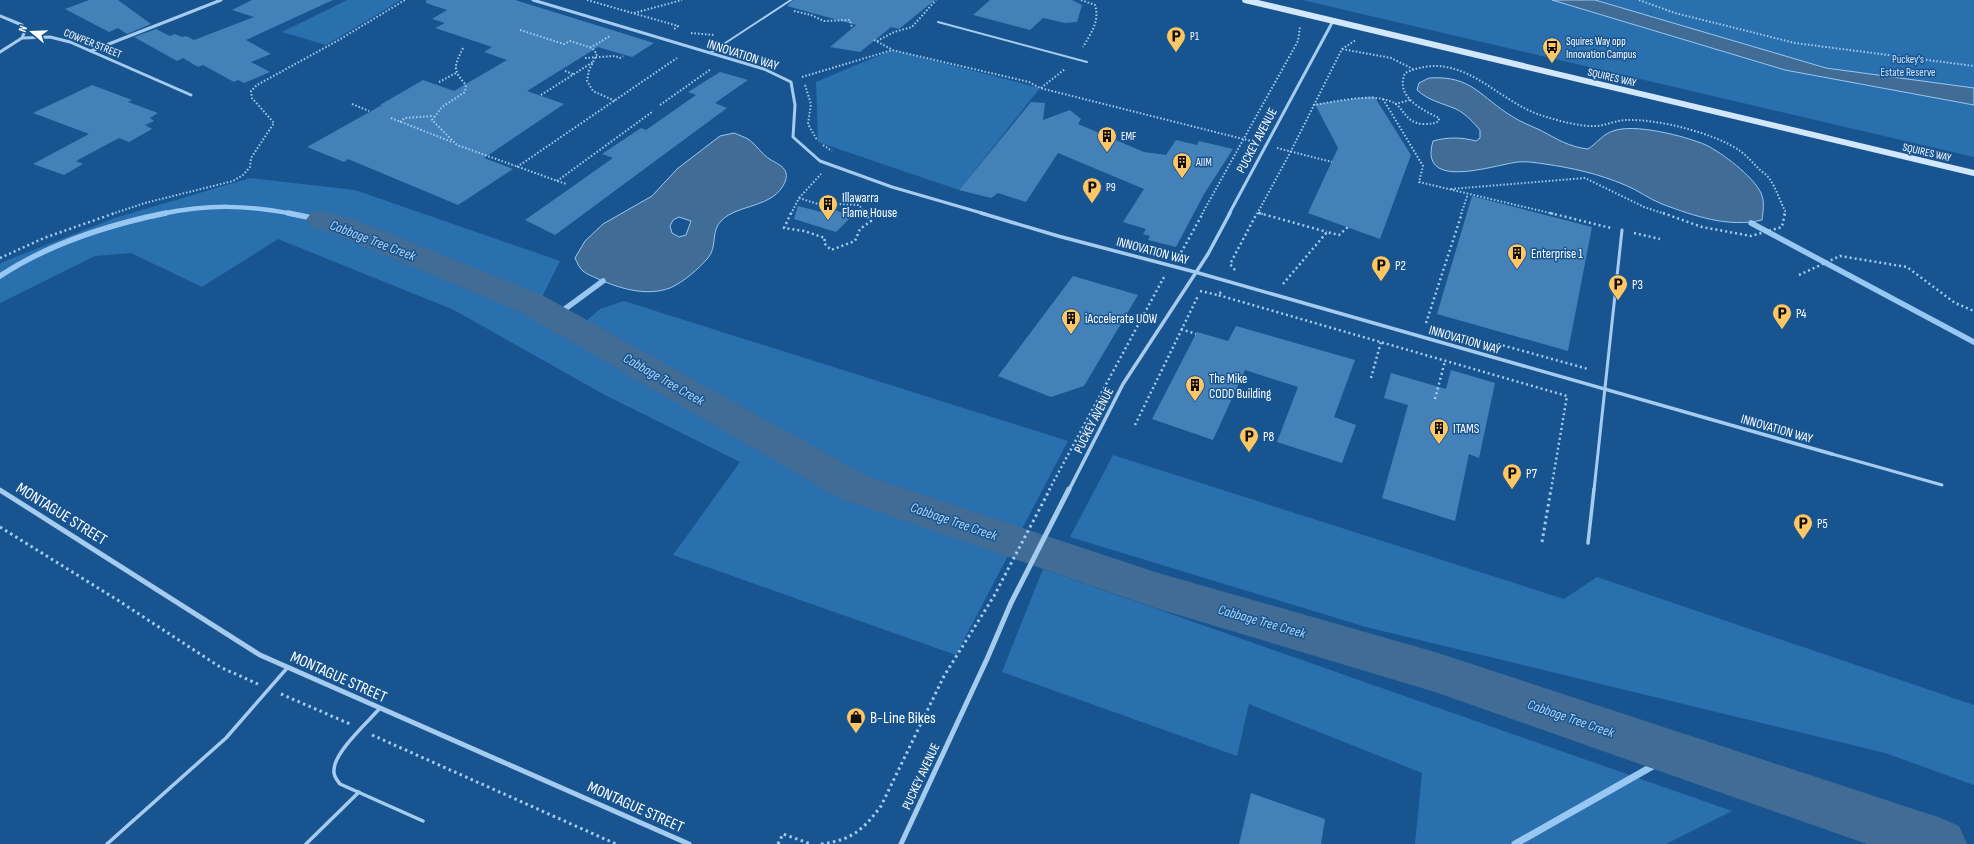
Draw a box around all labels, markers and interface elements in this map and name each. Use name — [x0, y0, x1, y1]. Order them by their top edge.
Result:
north arrow — [12, 12, 52, 52]
text: N — [16, 24, 30, 34]
parking icon: P1 — [1165, 25, 1187, 53]
street label: COWPER STREET — [62, 26, 124, 61]
place label: P1 — [1190, 30, 1199, 43]
place label: Squires Way opp Innovation Campus — [1566, 35, 1636, 61]
street label: INNOVATION WAY — [705, 36, 781, 74]
bus stop icon: Squires Way opp Innovation Campus — [1541, 36, 1563, 64]
park label: Puckey's Estate Reserve — [1880, 53, 1936, 79]
street label: SQUIRES WAY — [1586, 66, 1638, 89]
street label: PUCKEY AVENUE — [1233, 105, 1281, 176]
building icon: EMF — [1096, 125, 1118, 153]
place label: EMF — [1121, 130, 1136, 143]
street label: SQUIRES WAY — [1901, 141, 1953, 164]
building icon: AIIM — [1171, 151, 1193, 179]
place label: AIIM — [1195, 156, 1212, 169]
parking icon: P9 — [1081, 176, 1103, 204]
place label: P9 — [1106, 181, 1116, 194]
place label: Illawarra Flame House — [842, 190, 897, 221]
building icon: Illawarra Flame House — [817, 193, 839, 221]
water label: Cabbage Tree Creek — [328, 216, 419, 265]
street label: INNOVATION WAY — [1115, 234, 1191, 268]
building icon: Enterprise 1 — [1506, 242, 1528, 270]
place label: Enterprise 1 — [1531, 246, 1583, 262]
parking icon: P2 — [1370, 254, 1392, 282]
place label: P2 — [1395, 258, 1406, 274]
parking icon: P3 — [1607, 273, 1629, 301]
place label: P3 — [1632, 277, 1643, 293]
parking icon: P4 — [1771, 302, 1793, 330]
place label: P4 — [1796, 306, 1807, 322]
building icon: iAccelerate UOW — [1060, 307, 1082, 335]
place label: iAccelerate UOW — [1085, 311, 1158, 327]
street label: INNOVATION WAY — [1427, 322, 1503, 358]
water label: Cabbage Tree Creek — [620, 349, 708, 410]
place label: The Mike CODD Building — [1209, 371, 1271, 402]
building icon: The Mike CODD Building — [1184, 374, 1206, 402]
street label: PUCKEY AVENUE — [1070, 385, 1117, 456]
street label: INNOVATION WAY — [1739, 411, 1815, 447]
building icon: ITAMS — [1428, 417, 1450, 445]
place label: ITAMS — [1453, 421, 1480, 437]
parking icon: P8 — [1238, 425, 1260, 453]
place label: P8 — [1263, 429, 1274, 445]
parking icon: P7 — [1501, 462, 1523, 490]
place label: P7 — [1526, 466, 1538, 482]
street label: MONTAGUE STREET — [12, 479, 111, 550]
water label: Cabbage Tree Creek — [908, 499, 1000, 544]
parking icon: P5 — [1792, 512, 1814, 540]
place label: P5 — [1817, 516, 1828, 532]
water label: Cabbage Tree Creek — [1216, 601, 1308, 642]
street label: MONTAGUE STREET — [287, 648, 390, 707]
water label: Cabbage Tree Creek — [1525, 696, 1617, 741]
shop icon: B-Line Bikes — [845, 706, 867, 734]
place label: B-Line Bikes — [870, 709, 936, 728]
street label: PUCKEY AVENUE — [899, 741, 943, 812]
street label: MONTAGUE STREET — [584, 778, 687, 837]

